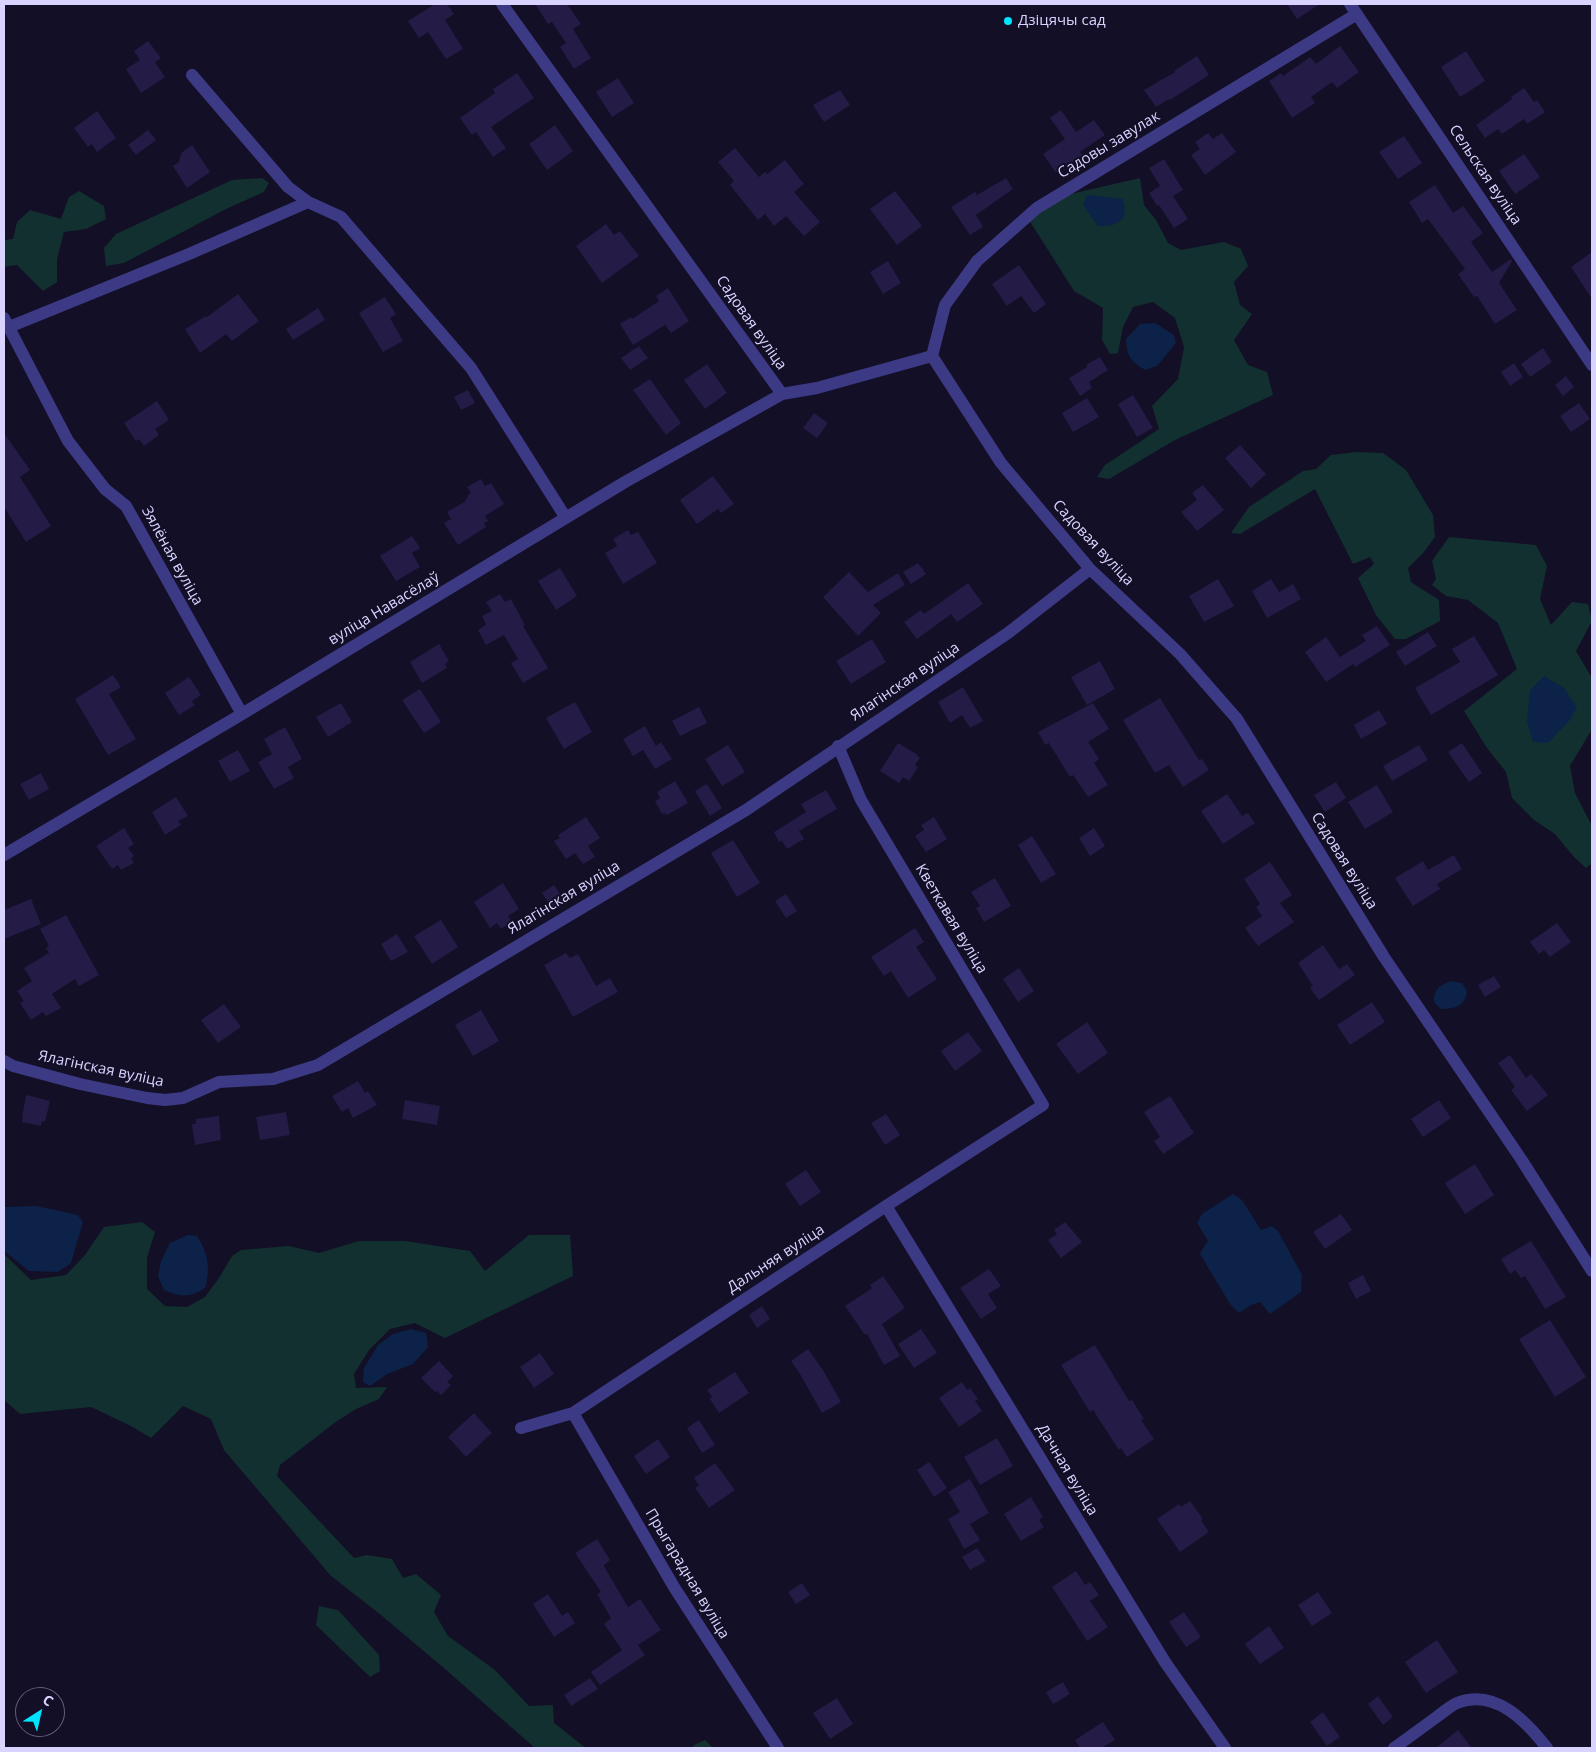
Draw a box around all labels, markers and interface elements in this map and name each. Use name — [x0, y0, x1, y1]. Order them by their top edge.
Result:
place label: Дзіцячы сад — [1018, 12, 1106, 30]
marker: Дзіцячы сад — [1002, 15, 1014, 27]
street label: Садовы завулак — [1055, 107, 1163, 183]
street label: Сельская вуліца — [1445, 121, 1525, 229]
street label: Садовая вуліца — [712, 272, 790, 374]
street label: Садовая вуліца — [1049, 496, 1137, 590]
street label: Зялёная вуліца — [137, 503, 207, 609]
street label: вуліца Навасёлаў — [325, 569, 443, 649]
street label: Ялагінская вуліца — [847, 639, 963, 725]
street label: Садовая вуліца — [1307, 809, 1381, 913]
street label: Ялагінская вуліца — [505, 857, 623, 939]
street label: Кветкавая вуліца — [911, 861, 991, 977]
street label: Ялагінская вуліца — [37, 1047, 165, 1091]
street label: Дальняя вуліца — [724, 1221, 828, 1297]
street label: Дачная вуліца — [1033, 1421, 1101, 1519]
street label: Прыгарадная вуліца — [641, 1506, 733, 1642]
north arrow — [15, 1687, 65, 1737]
text: С — [39, 1690, 57, 1710]

